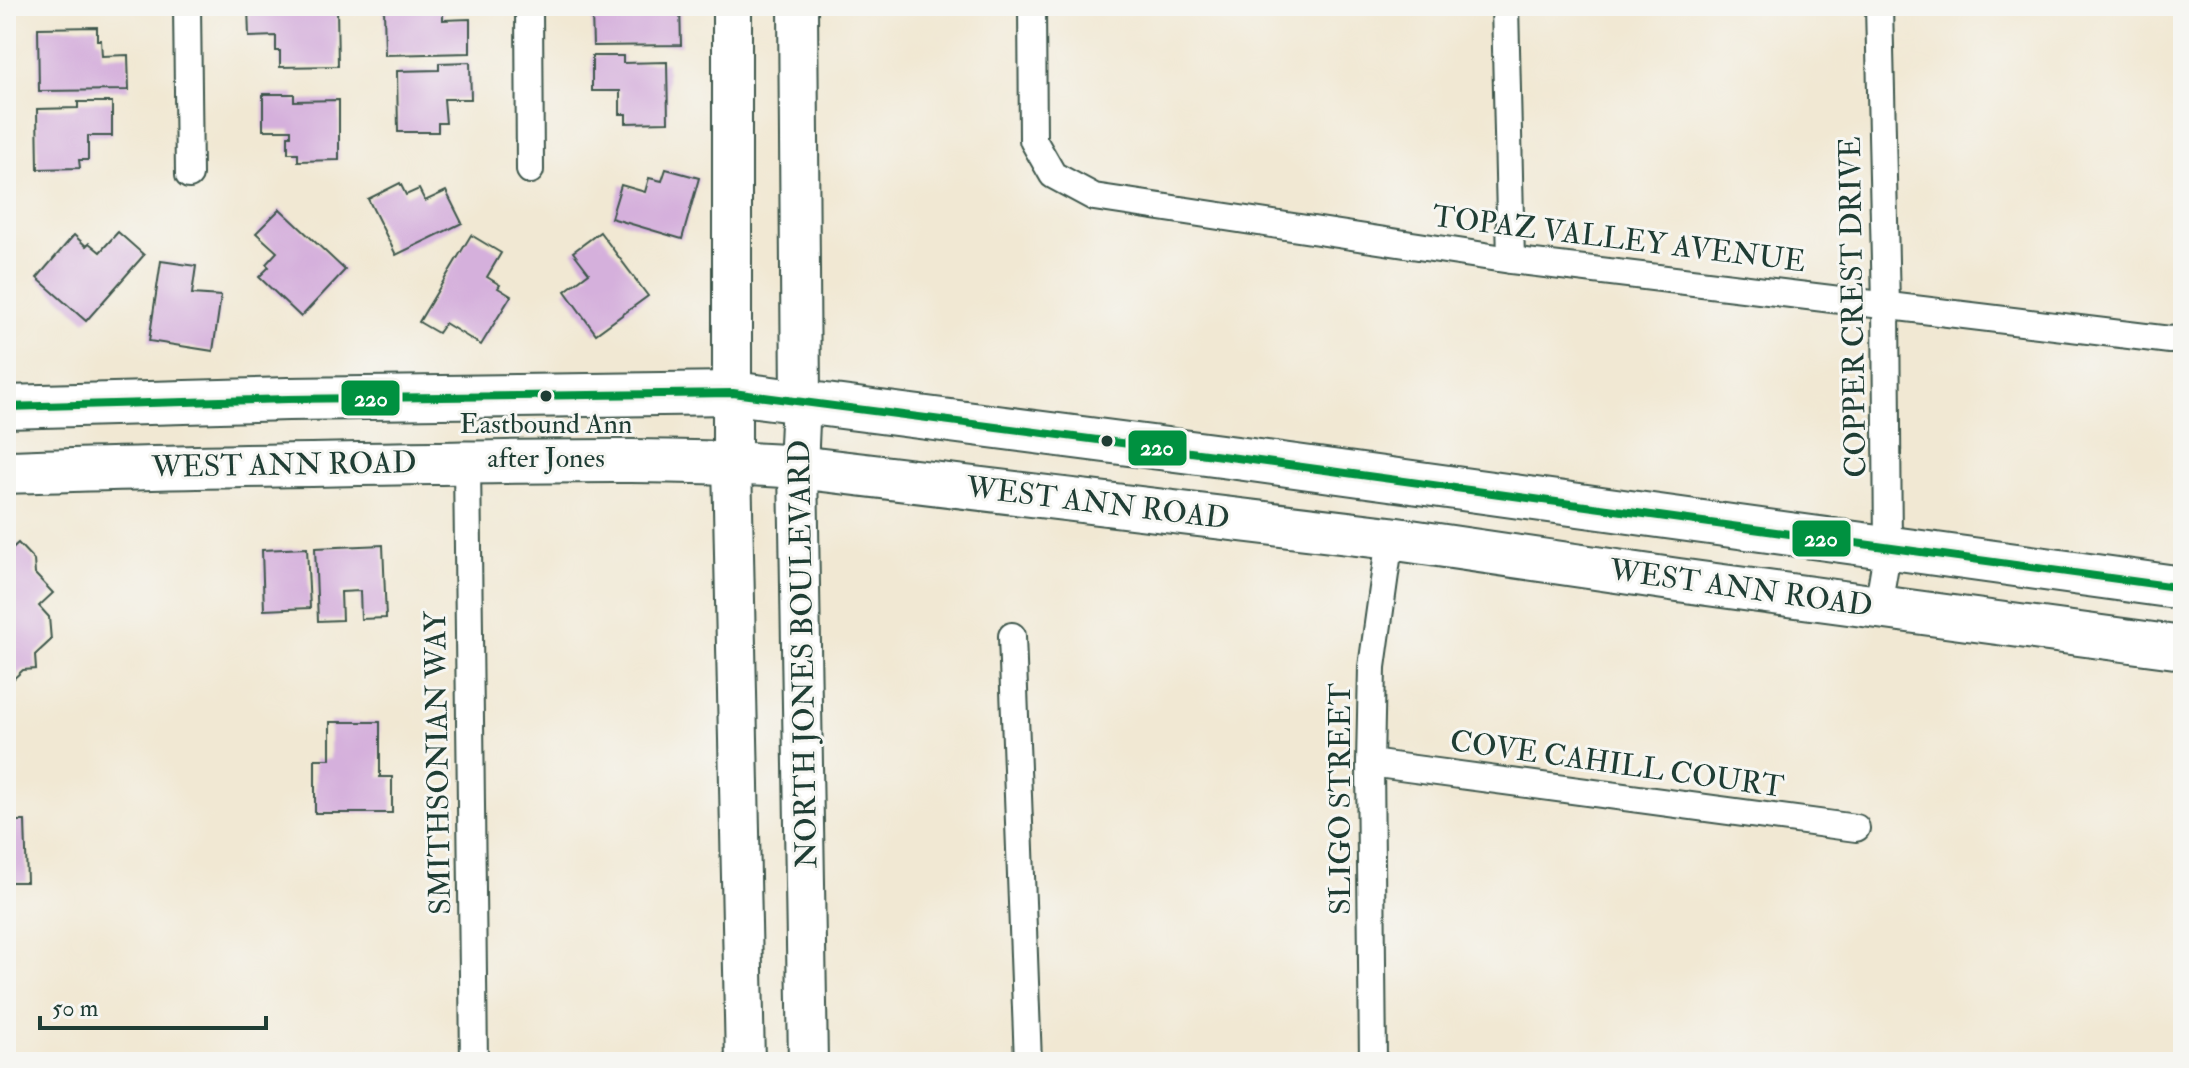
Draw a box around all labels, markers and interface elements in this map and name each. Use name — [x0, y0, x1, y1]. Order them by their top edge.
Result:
street label: COPPER CREST DRIVE — [1832, 136, 1874, 478]
street label: TOPAZ VALLEY AVENUE — [1430, 198, 1808, 280]
line badge: 220 — [340, 379, 401, 417]
text: 220 — [354, 385, 388, 413]
marker: Eastbound Ann after Jones — [538, 388, 554, 404]
place label: Eastbound Ann after Jones — [460, 407, 632, 476]
line badge: 220 — [1127, 429, 1188, 467]
unlabelled marker — [1099, 433, 1115, 449]
text: 220 — [1140, 434, 1174, 462]
street label: NORTH JONES BOULEVARD — [781, 439, 825, 869]
street label: WEST ANN ROAD — [150, 444, 417, 486]
street label: WEST ANN ROAD — [963, 468, 1232, 538]
line badge: 220 — [1791, 519, 1852, 558]
text: 220 — [1804, 525, 1838, 553]
street label: WEST ANN ROAD — [1606, 551, 1875, 625]
street label: SMITHSONIAN WAY — [417, 609, 459, 915]
street label: SLIGO STREET — [1322, 683, 1359, 915]
street label: COVE CAHILL COURT — [1448, 722, 1786, 806]
scale bar — [40, 980, 266, 1030]
text: 50 m — [52, 993, 99, 1024]

